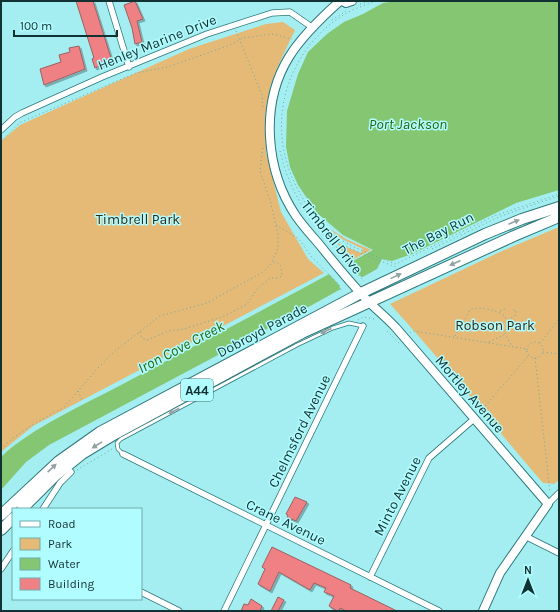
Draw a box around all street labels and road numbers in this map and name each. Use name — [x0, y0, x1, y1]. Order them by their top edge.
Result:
street label: Henley Marine Drive — [95, 11, 219, 74]
street label: Timbrell Drive — [298, 197, 366, 277]
street label: The Bay Run — [400, 208, 477, 259]
street label: Dobroyd Parade — [214, 300, 310, 361]
street label: Mortley Avenue — [431, 352, 508, 436]
street label: Chelmsford Avenue — [265, 372, 334, 490]
road number: A44 — [181, 379, 213, 401]
street label: Minto Avenue — [370, 454, 425, 539]
street label: Crane Avenue — [243, 496, 328, 549]

